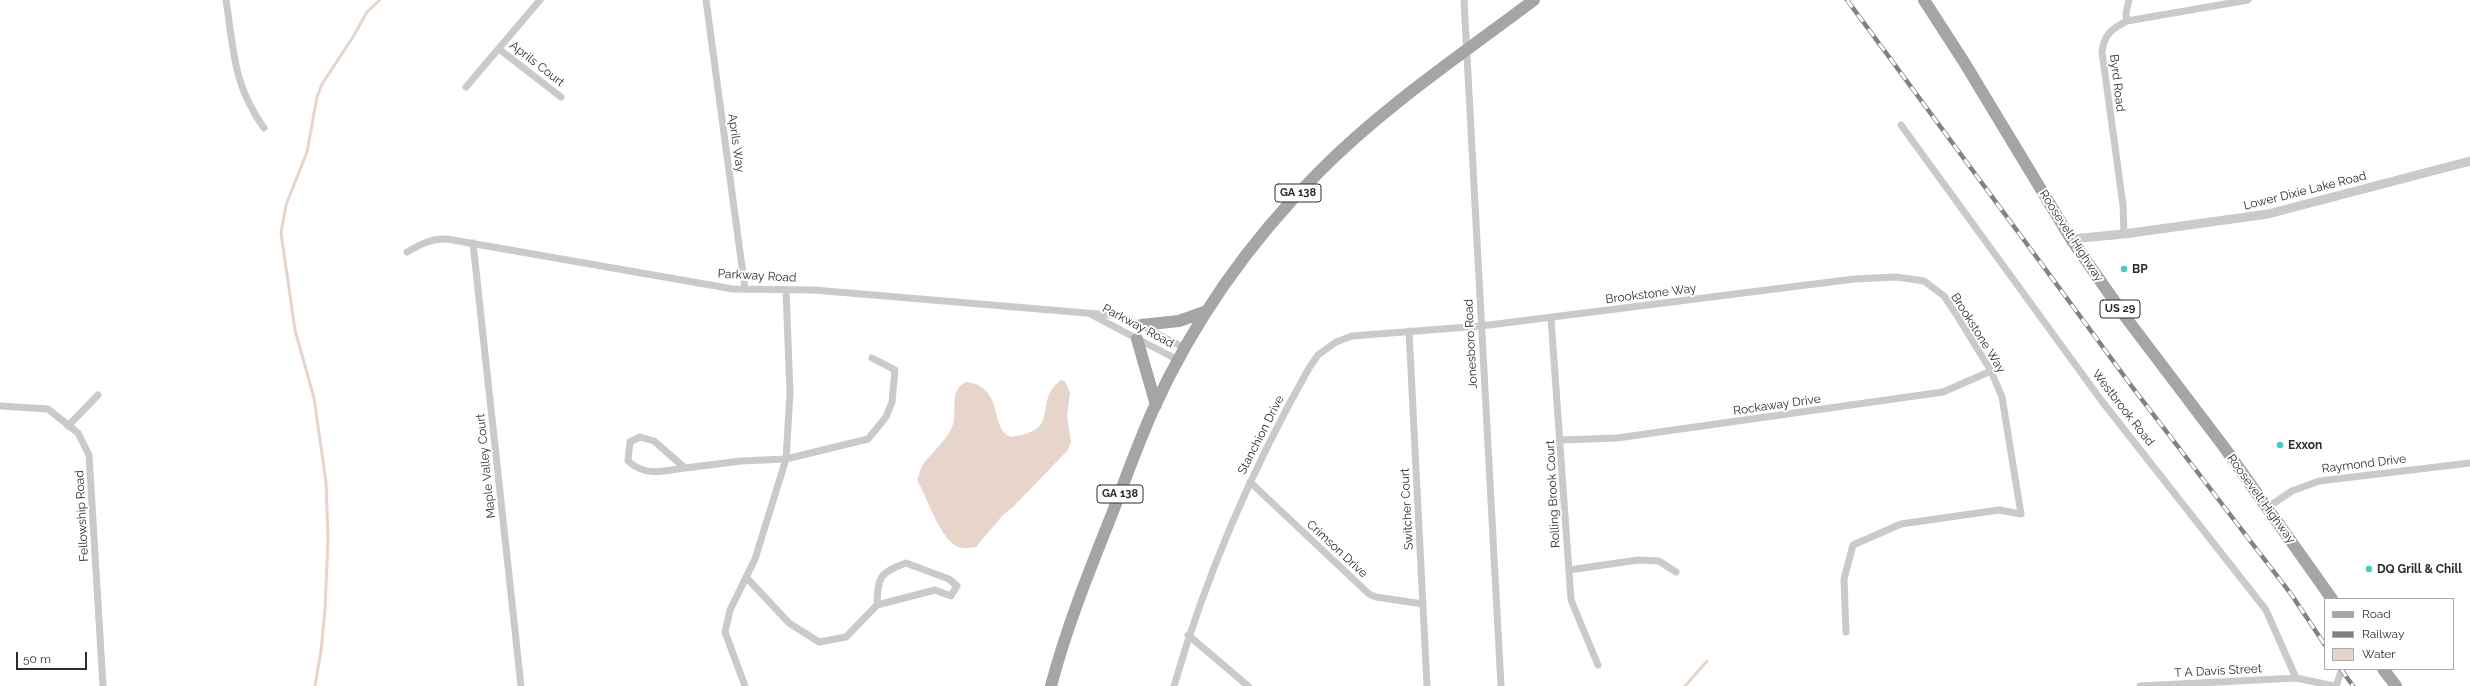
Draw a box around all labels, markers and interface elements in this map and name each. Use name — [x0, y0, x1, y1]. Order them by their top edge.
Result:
street label: Aprils Court — [507, 38, 567, 90]
street label: Byrd Road — [2106, 53, 2128, 113]
street label: Aprils Way — [725, 113, 747, 173]
street label: Lower Dixie Lake Road — [2242, 169, 2368, 213]
road number: GA 138 — [1275, 184, 1321, 202]
street label: Roosevelt Highway — [2036, 187, 2106, 285]
place label: BP — [2132, 262, 2148, 276]
marker: BP — [2119, 264, 2129, 274]
street label: Parkway Road — [717, 267, 797, 285]
street label: Brookstone Way — [1605, 281, 1697, 307]
street label: Brookstone Way — [1948, 290, 2008, 376]
street label: Jonesboro Road — [1461, 299, 1481, 389]
road number: US 29 — [2100, 300, 2140, 318]
street label: Parkway Road — [1100, 301, 1176, 351]
street label: Westbrook Road — [2089, 367, 2157, 449]
street label: Rockaway Drive — [1732, 392, 1822, 418]
street label: Stanchion Drive — [1235, 393, 1287, 477]
street label: Maple Valley Court — [473, 413, 499, 519]
place label: Exxon — [2288, 438, 2322, 452]
street label: Rolling Brook Court — [1543, 440, 1563, 548]
marker: Exxon — [2275, 440, 2285, 450]
street label: Roosevelt Highway — [2224, 452, 2298, 546]
street label: Raymond Drive — [2321, 452, 2407, 476]
street label: Switcher Court — [1398, 468, 1416, 550]
street label: Fellowship Road — [72, 470, 92, 562]
road number: GA 138 — [1097, 485, 1143, 503]
street label: Crimson Drive — [1304, 517, 1370, 581]
place label: DQ Grill & Chill — [2377, 562, 2462, 576]
marker: DQ Grill & Chill — [2364, 564, 2374, 574]
legend — [2324, 598, 2454, 670]
text: Road — [2362, 607, 2391, 621]
text: Railway — [2362, 627, 2404, 641]
scale bar — [18, 644, 89, 670]
text: Water — [2362, 647, 2396, 661]
text: 50 m — [23, 652, 51, 666]
street label: T A Davis Street — [2174, 662, 2262, 680]

